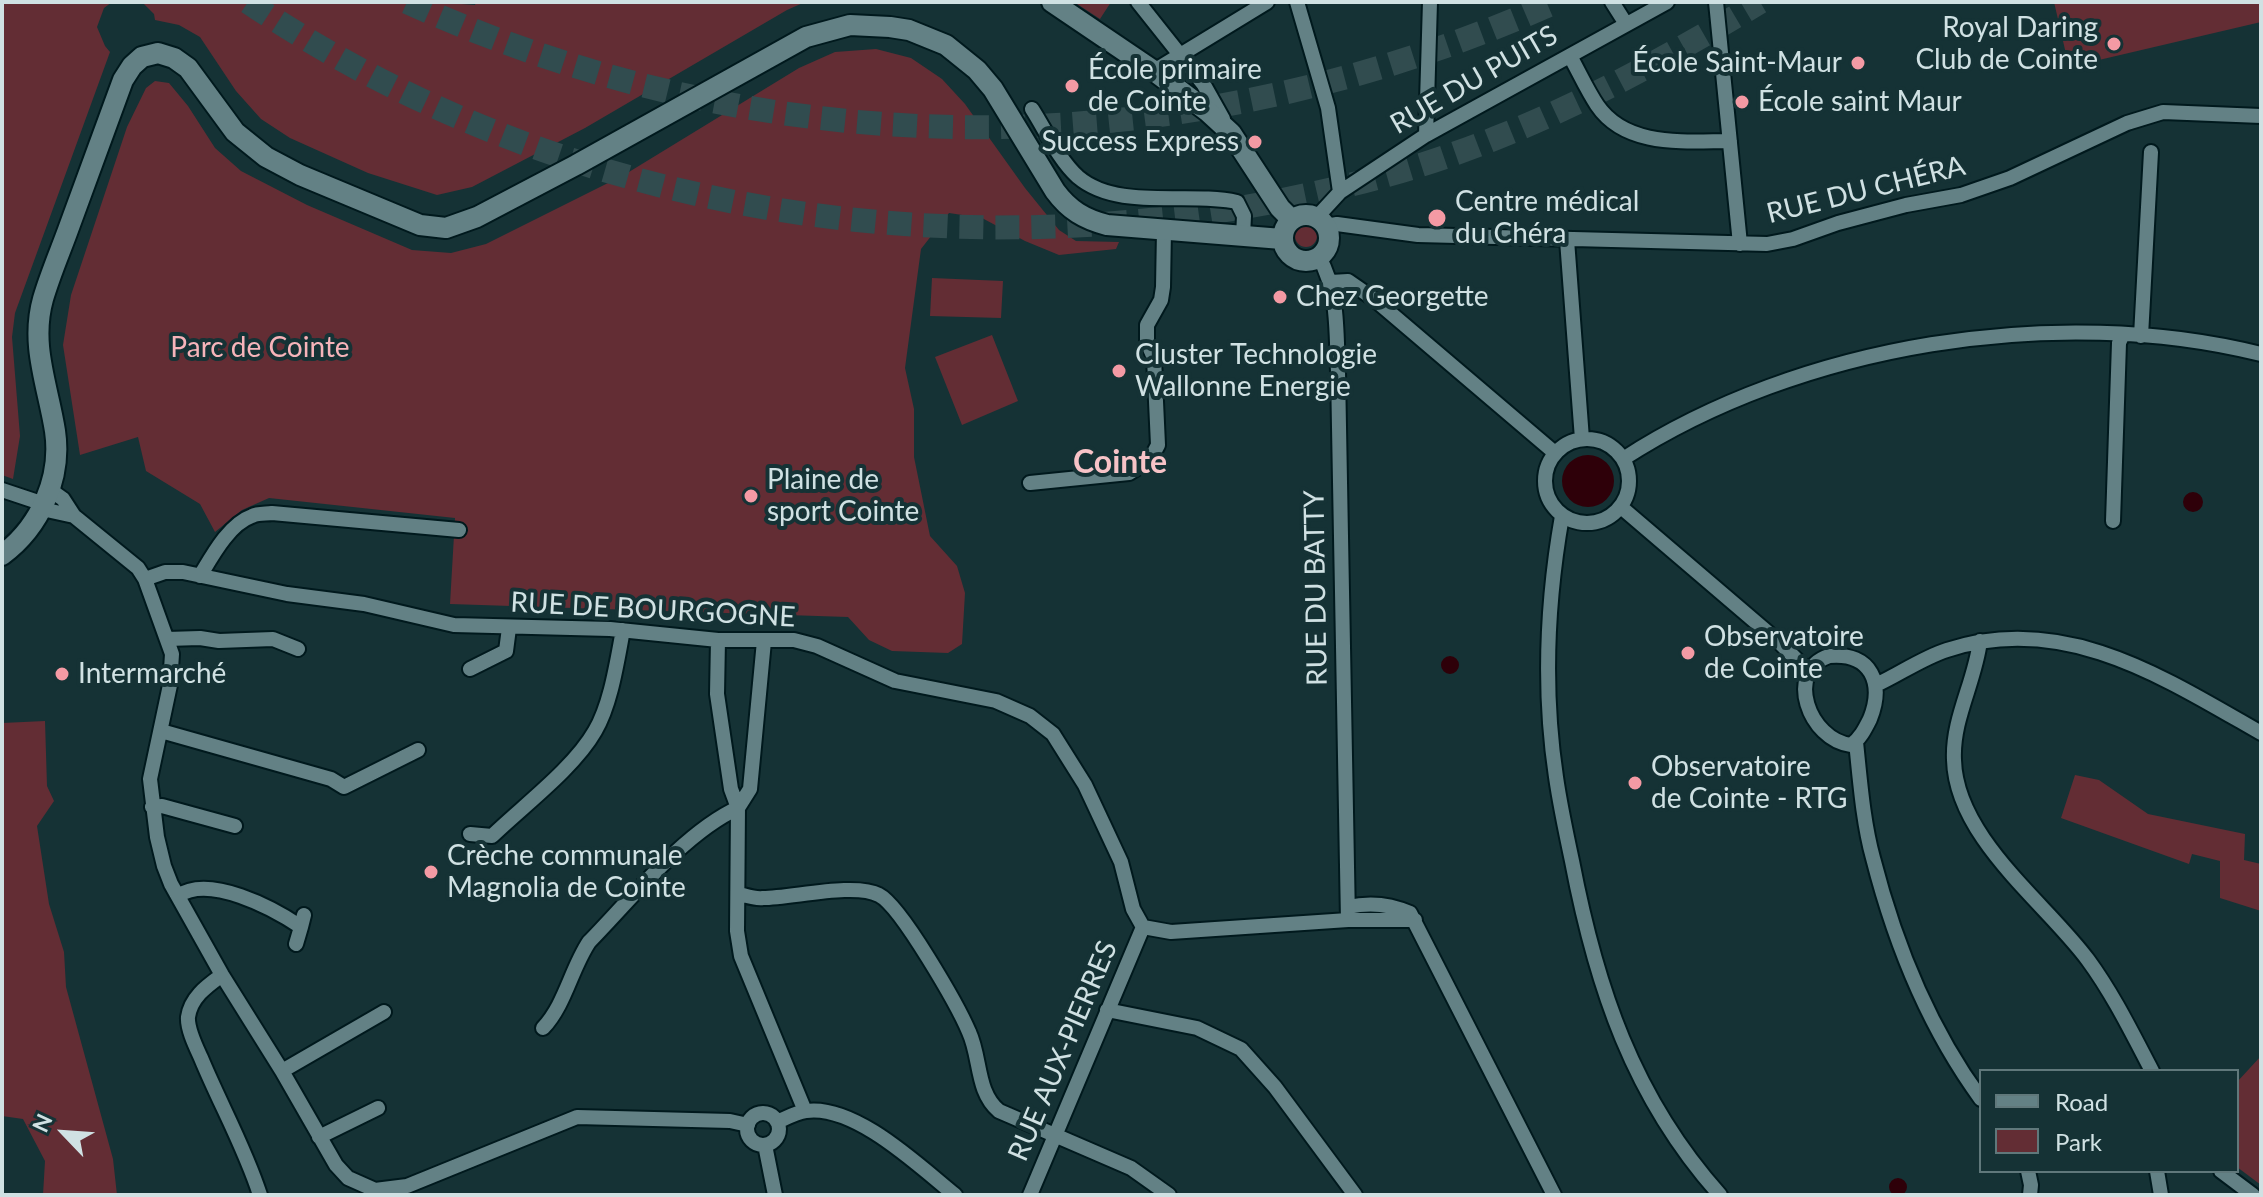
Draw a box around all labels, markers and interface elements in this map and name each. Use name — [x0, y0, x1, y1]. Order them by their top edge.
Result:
place label: Royal Daring Club de Cointe — [1915, 11, 2098, 77]
street label: RUE DU PUITS — [1384, 19, 1564, 141]
marker: Royal Daring Club de Cointe — [2105, 35, 2123, 53]
place label: École Saint-Maur — [1632, 46, 1842, 80]
place label: École primaire de Cointe — [1088, 53, 1262, 119]
marker: École Saint-Maur — [1849, 54, 1867, 72]
marker: École primaire de Cointe — [1063, 77, 1081, 95]
place label: École saint Maur — [1758, 85, 1962, 119]
marker: École saint Maur — [1733, 93, 1751, 111]
place label: Success Express — [1042, 125, 1239, 159]
marker: Success Express — [1246, 133, 1264, 151]
street label: RUE DU CHÉRA — [1763, 149, 1969, 231]
place label: Centre médical du Chéra — [1455, 185, 1639, 251]
marker: Centre médical du Chéra — [1426, 207, 1448, 229]
place label: Chez Georgette — [1296, 280, 1489, 314]
marker: Chez Georgette — [1271, 288, 1289, 306]
park label: Parc de Cointe — [170, 331, 350, 365]
place label: Cluster Technologie Wallonne Energie — [1135, 338, 1377, 404]
marker: Cluster Technologie Wallonne Energie — [1110, 362, 1128, 380]
district label: Cointe — [1073, 444, 1167, 482]
place label: Plaine de sport Cointe — [767, 463, 919, 529]
marker: Plaine de sport Cointe — [742, 487, 760, 505]
street label: RUE DU BATTY — [1297, 490, 1335, 686]
street label: RUE DE BOURGOGNE — [510, 586, 796, 634]
place label: Observatoire de Cointe — [1704, 620, 1864, 686]
marker: Observatoire de Cointe — [1679, 644, 1697, 662]
place label: Intermarché — [78, 657, 226, 691]
marker: Intermarché — [53, 665, 71, 683]
place label: Observatoire de Cointe - RTG — [1651, 750, 1848, 816]
marker: Observatoire de Cointe - RTG — [1626, 774, 1644, 792]
place label: Crèche communale Magnolia de Cointe — [447, 839, 686, 905]
marker: Crèche communale Magnolia de Cointe — [422, 863, 440, 881]
street label: RUE AUX-PIERRES — [1002, 936, 1124, 1166]
legend — [1979, 1069, 2239, 1173]
text: Road — [2055, 1087, 2108, 1116]
north arrow — [24, 1093, 104, 1173]
text: N — [26, 1109, 58, 1136]
text: Park — [2055, 1127, 2102, 1156]

